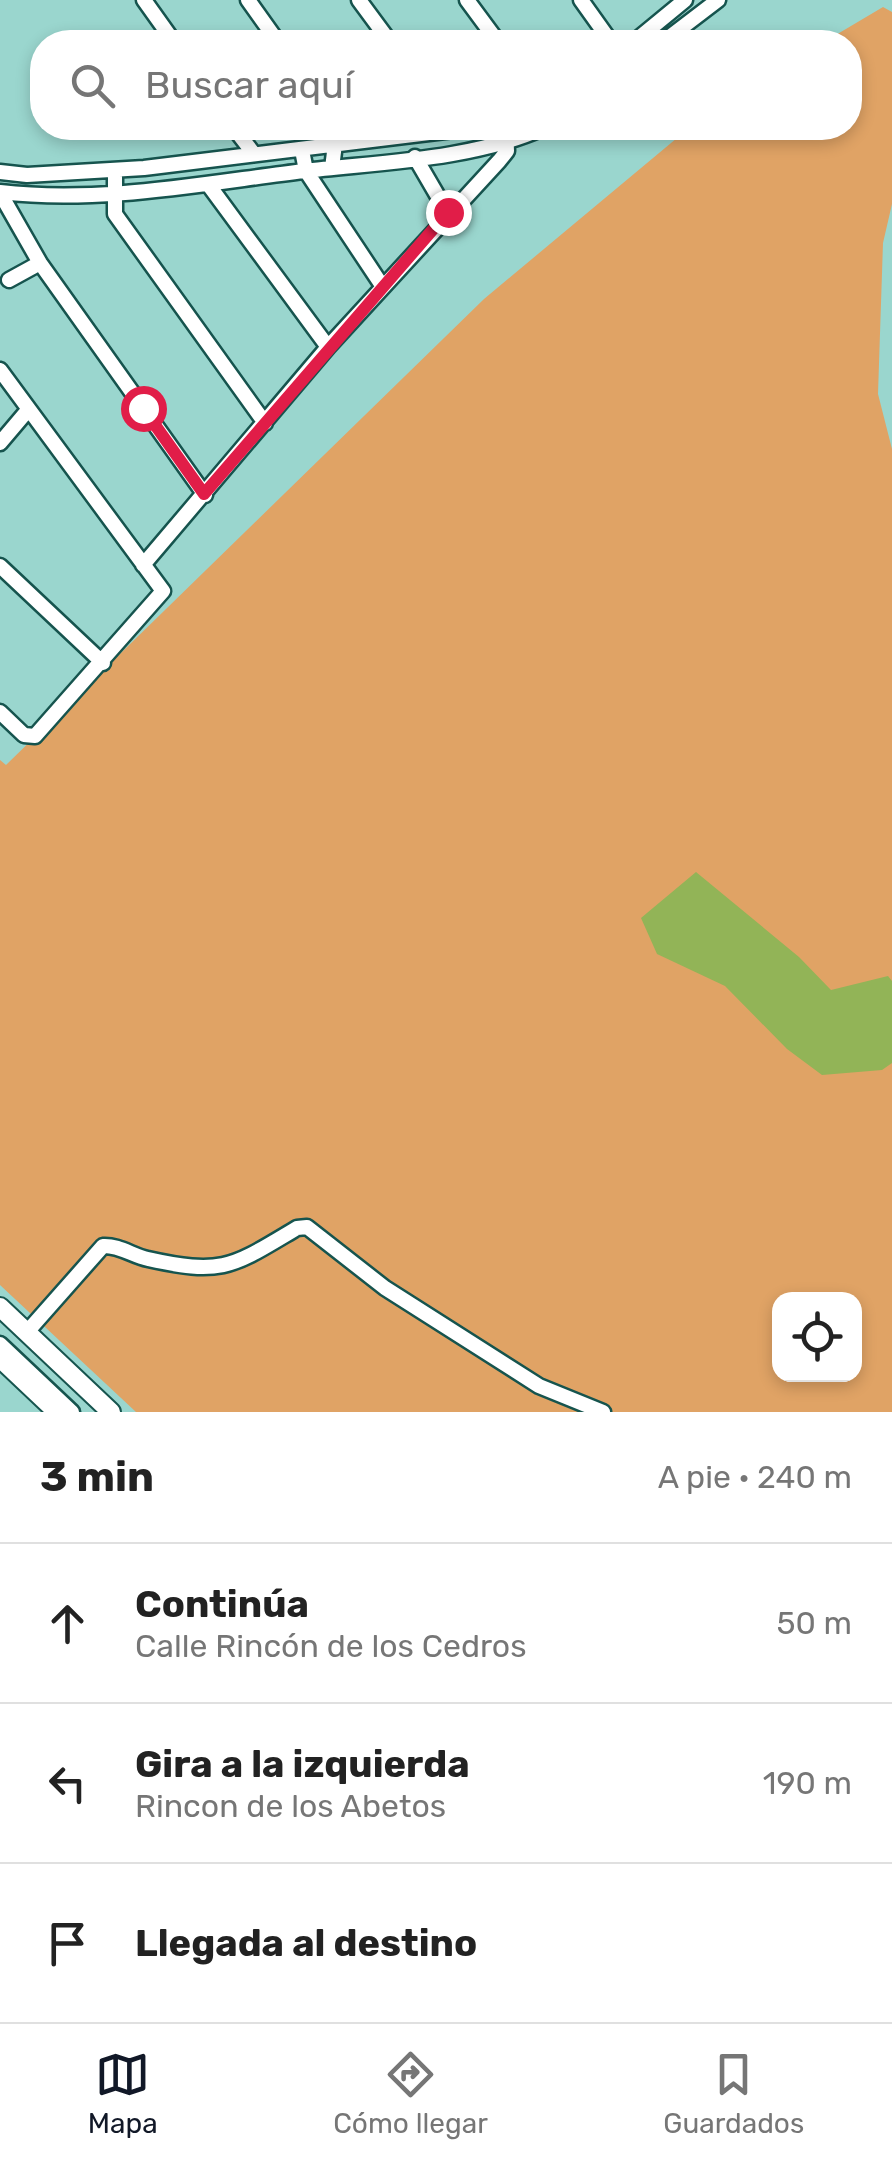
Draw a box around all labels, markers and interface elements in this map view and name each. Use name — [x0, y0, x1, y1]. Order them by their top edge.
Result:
search box — [30, 30, 862, 140]
icon: search — [65, 58, 120, 113]
text: Buscar aquí — [145, 62, 353, 108]
route end — [426, 190, 472, 236]
route start — [121, 386, 167, 432]
map controls — [772, 1292, 862, 1382]
button: locate — [772, 1292, 862, 1382]
text: 3 min — [40, 1452, 154, 1502]
text: A pie · 240 m — [658, 1458, 852, 1496]
text: Continúa — [135, 1581, 309, 1627]
icon: ahead — [40, 1596, 95, 1651]
text: 50 m — [776, 1604, 852, 1642]
text: Calle Rincón de los Cedros — [135, 1627, 527, 1665]
text: Gira a la izquierda — [135, 1741, 470, 1787]
icon: left — [40, 1756, 95, 1811]
text: 190 m — [763, 1764, 852, 1802]
text: Rincon de los Abetos — [135, 1787, 446, 1825]
icon: arrive — [40, 1916, 95, 1971]
text: Llegada al destino — [135, 1920, 477, 1966]
tab: Mapa — [88, 2047, 158, 2140]
tab: Cómo llegar — [333, 2047, 488, 2140]
tab: Guardados — [663, 2047, 804, 2140]

